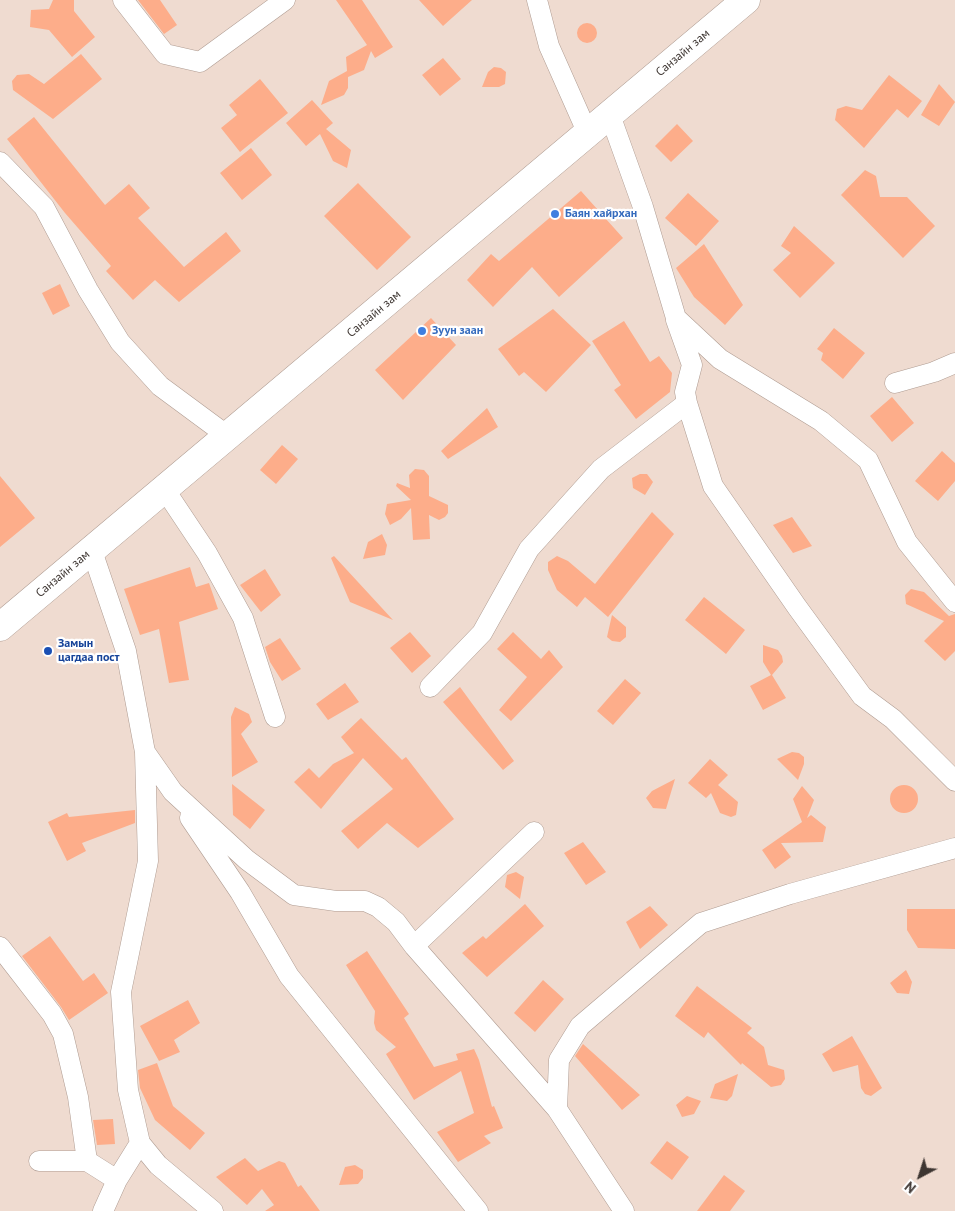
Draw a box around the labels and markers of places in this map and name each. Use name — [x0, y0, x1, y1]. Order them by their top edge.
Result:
place label: Баян хайрхан — [565, 207, 637, 221]
marker: Баян хайрхан — [549, 208, 561, 220]
place label: Зуун заан — [432, 324, 483, 338]
marker: Зуун заан — [416, 325, 428, 337]
place label: Замын цагдаа пост — [58, 637, 119, 665]
marker: Замын цагдаа пост — [42, 645, 54, 657]

